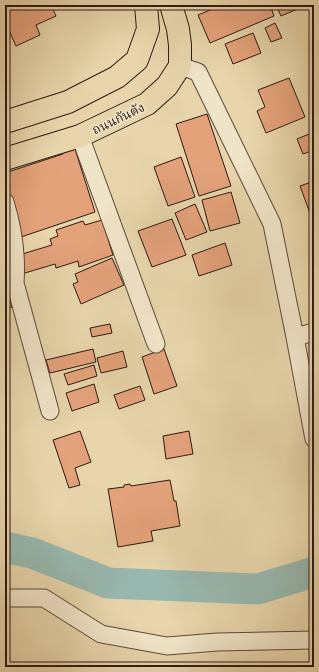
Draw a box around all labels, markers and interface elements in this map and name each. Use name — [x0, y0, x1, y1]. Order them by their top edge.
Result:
street label: ถนนกันตัง — [90, 99, 147, 138]

